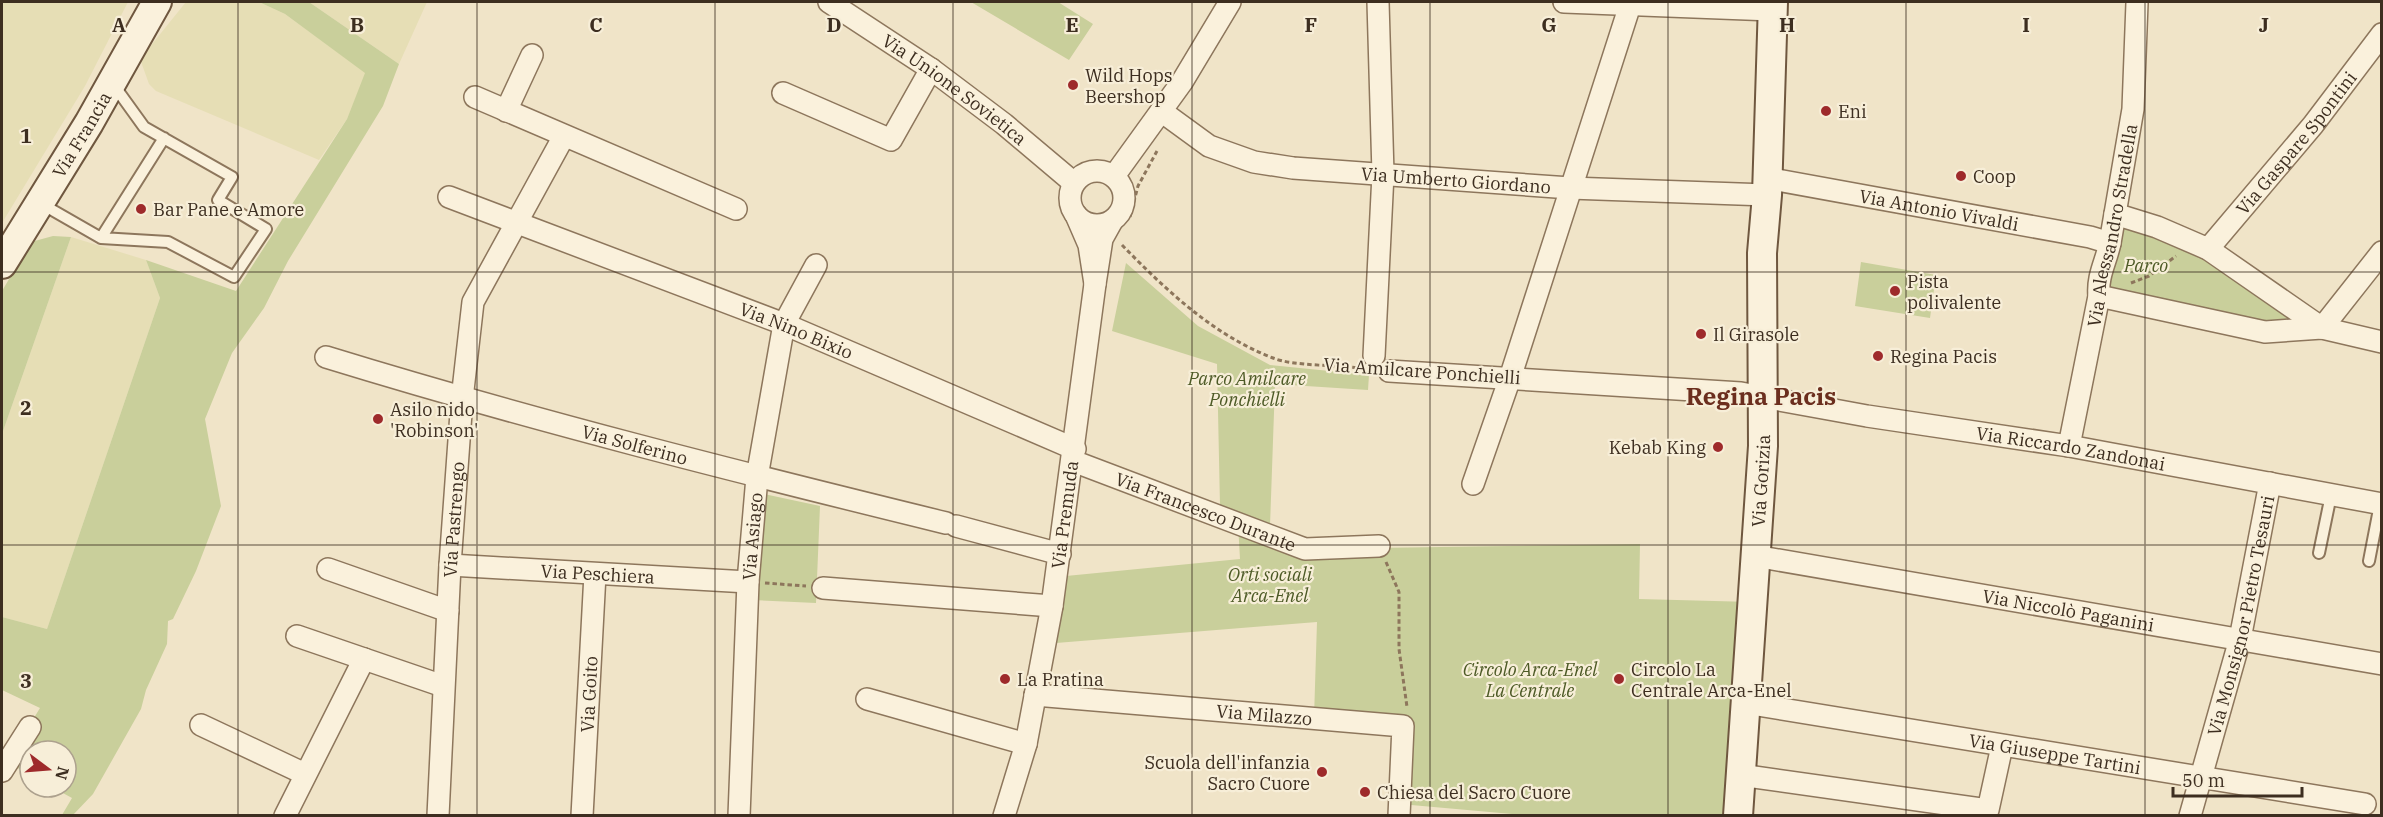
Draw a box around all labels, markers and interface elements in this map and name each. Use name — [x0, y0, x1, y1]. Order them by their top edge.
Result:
text: A — [112, 11, 126, 38]
text: B — [350, 11, 364, 38]
text: C — [589, 11, 603, 38]
text: D — [826, 11, 842, 38]
text: E — [1065, 11, 1079, 38]
text: F — [1305, 11, 1317, 38]
text: G — [1541, 11, 1557, 38]
text: H — [1779, 11, 1795, 38]
text: I — [2022, 11, 2030, 38]
text: J — [2259, 11, 2269, 38]
street label: Via Unione Sovietica — [878, 29, 1032, 150]
place label: Wild Hops Beershop — [1085, 64, 1172, 108]
street label: Via Gaspare Spontini — [2231, 66, 2362, 219]
marker: Wild Hops Beershop — [1066, 78, 1080, 92]
street label: Via Francia — [47, 87, 116, 182]
place label: Eni — [1838, 100, 1867, 123]
marker: Eni — [1819, 104, 1833, 118]
text: 1 — [20, 122, 32, 149]
street label: Via Alessandro Stradella — [2082, 122, 2142, 329]
street label: Via Umberto Giordano — [1360, 161, 1552, 198]
place label: Coop — [1973, 165, 2016, 188]
marker: Coop — [1954, 169, 1968, 183]
street label: Via Antonio Vivaldi — [1858, 184, 2021, 235]
place label: Bar Pane e Amore — [153, 198, 304, 221]
marker: Bar Pane e Amore — [134, 202, 148, 216]
park label: Parco — [2123, 254, 2168, 277]
place label: Pista polivalente — [1907, 270, 2001, 314]
marker: Pista polivalente — [1888, 284, 1902, 298]
street label: Via Nino Bixio — [736, 297, 857, 364]
place label: Il Girasole — [1713, 323, 1799, 346]
marker: Il Girasole — [1694, 327, 1708, 341]
place label: Regina Pacis — [1890, 345, 1997, 368]
marker: Regina Pacis — [1871, 349, 1885, 363]
street label: Via Amilcare Ponchielli — [1323, 353, 1522, 389]
park label: Parco Amilcare Ponchielli — [1187, 367, 1306, 411]
district label: Regina Pacis — [1686, 380, 1836, 412]
text: 2 — [20, 394, 32, 421]
place label: Asilo nido 'Robinson' — [390, 398, 478, 442]
marker: Asilo nido 'Robinson' — [371, 412, 385, 426]
street label: Via Solferino — [579, 419, 690, 469]
street label: Via Riccardo Zandonai — [1975, 421, 2168, 475]
street label: Via Gorizia — [1746, 434, 1775, 528]
place label: Kebab King — [1609, 436, 1706, 459]
marker: Kebab King — [1711, 440, 1725, 454]
street label: Via Premuda — [1046, 459, 1083, 570]
street label: Via Pastrengo — [438, 461, 469, 578]
street label: Via Francesco Durante — [1112, 467, 1299, 556]
street label: Via Asiago — [737, 492, 767, 581]
street label: Via Monsignor Pietro Tesauri — [2202, 493, 2279, 738]
street label: Via Peschiera — [540, 559, 656, 588]
park label: Orti sociali Arca-Enel — [1228, 563, 1313, 607]
street label: Via Niccolò Paganini — [1981, 584, 2156, 636]
street label: Via Goito — [575, 655, 602, 733]
park label: Circolo Arca-Enel La Centrale — [1463, 658, 1598, 702]
place label: Circolo La Centrale Arca-Enel — [1631, 658, 1792, 702]
text: 3 — [20, 667, 32, 694]
place label: La Pratina — [1017, 668, 1104, 691]
marker: La Pratina — [998, 672, 1012, 686]
marker: Circolo La Centrale Arca-Enel — [1612, 672, 1626, 686]
street label: Via Milazzo — [1215, 699, 1313, 730]
street label: Via Giuseppe Tartini — [1967, 728, 2143, 779]
north arrow — [18, 739, 78, 799]
place label: Scuola dell'infanzia Sacro Cuore — [1144, 751, 1310, 795]
scale bar — [2173, 760, 2302, 798]
text: N — [51, 764, 74, 782]
marker: Scuola dell'infanzia Sacro Cuore — [1315, 765, 1329, 779]
text: 50 m — [2182, 769, 2225, 792]
place label: Chiesa del Sacro Cuore — [1377, 781, 1571, 804]
marker: Chiesa del Sacro Cuore — [1358, 785, 1372, 799]

